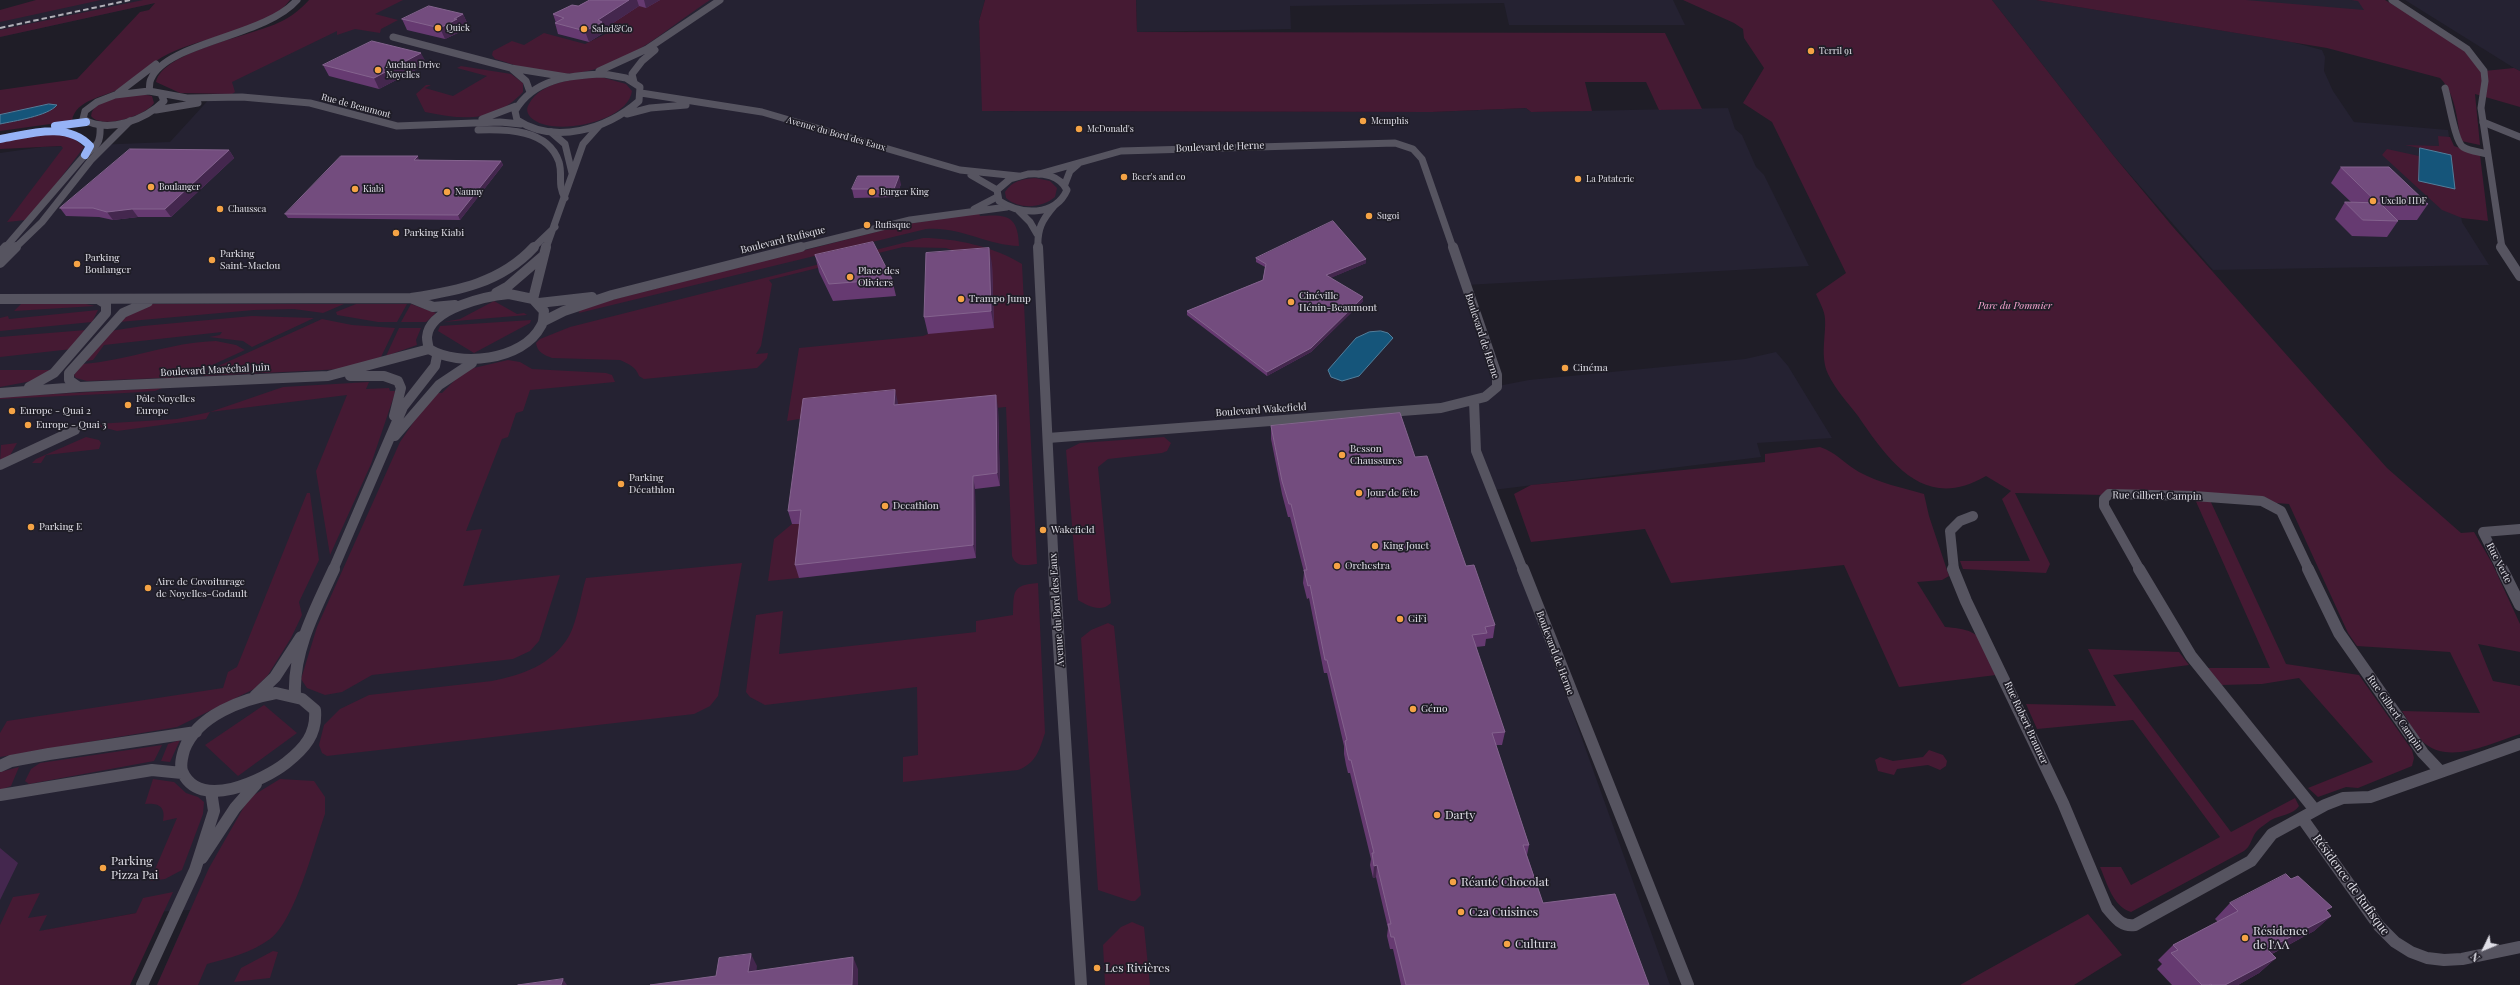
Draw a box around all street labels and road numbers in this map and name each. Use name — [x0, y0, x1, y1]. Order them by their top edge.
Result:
street label: Rue de Beaumont — [320, 92, 392, 120]
street label: Avenue du Bord des Eaux — [785, 115, 887, 153]
street label: Boulevard de Herne — [1175, 139, 1265, 155]
street label: Boulevard Rufisque — [739, 224, 827, 256]
street label: Boulevard de Herne — [1463, 292, 1501, 380]
street label: Boulevard Maréchal Juin — [160, 361, 270, 379]
street label: Boulevard Wakefield — [1215, 401, 1307, 419]
street label: Rue Gilbert Campin — [2112, 489, 2202, 503]
street label: Rue Verte — [2484, 541, 2514, 585]
street label: Avenue du Bord des Eaux — [1047, 553, 1067, 667]
street label: Boulevard de Herne — [1533, 609, 1577, 697]
street label: Rue Gilbert Campin — [2364, 673, 2426, 753]
street label: Rue Robert Brauner — [2002, 680, 2050, 766]
street label: Résidence de Rufisque — [2310, 832, 2392, 938]

